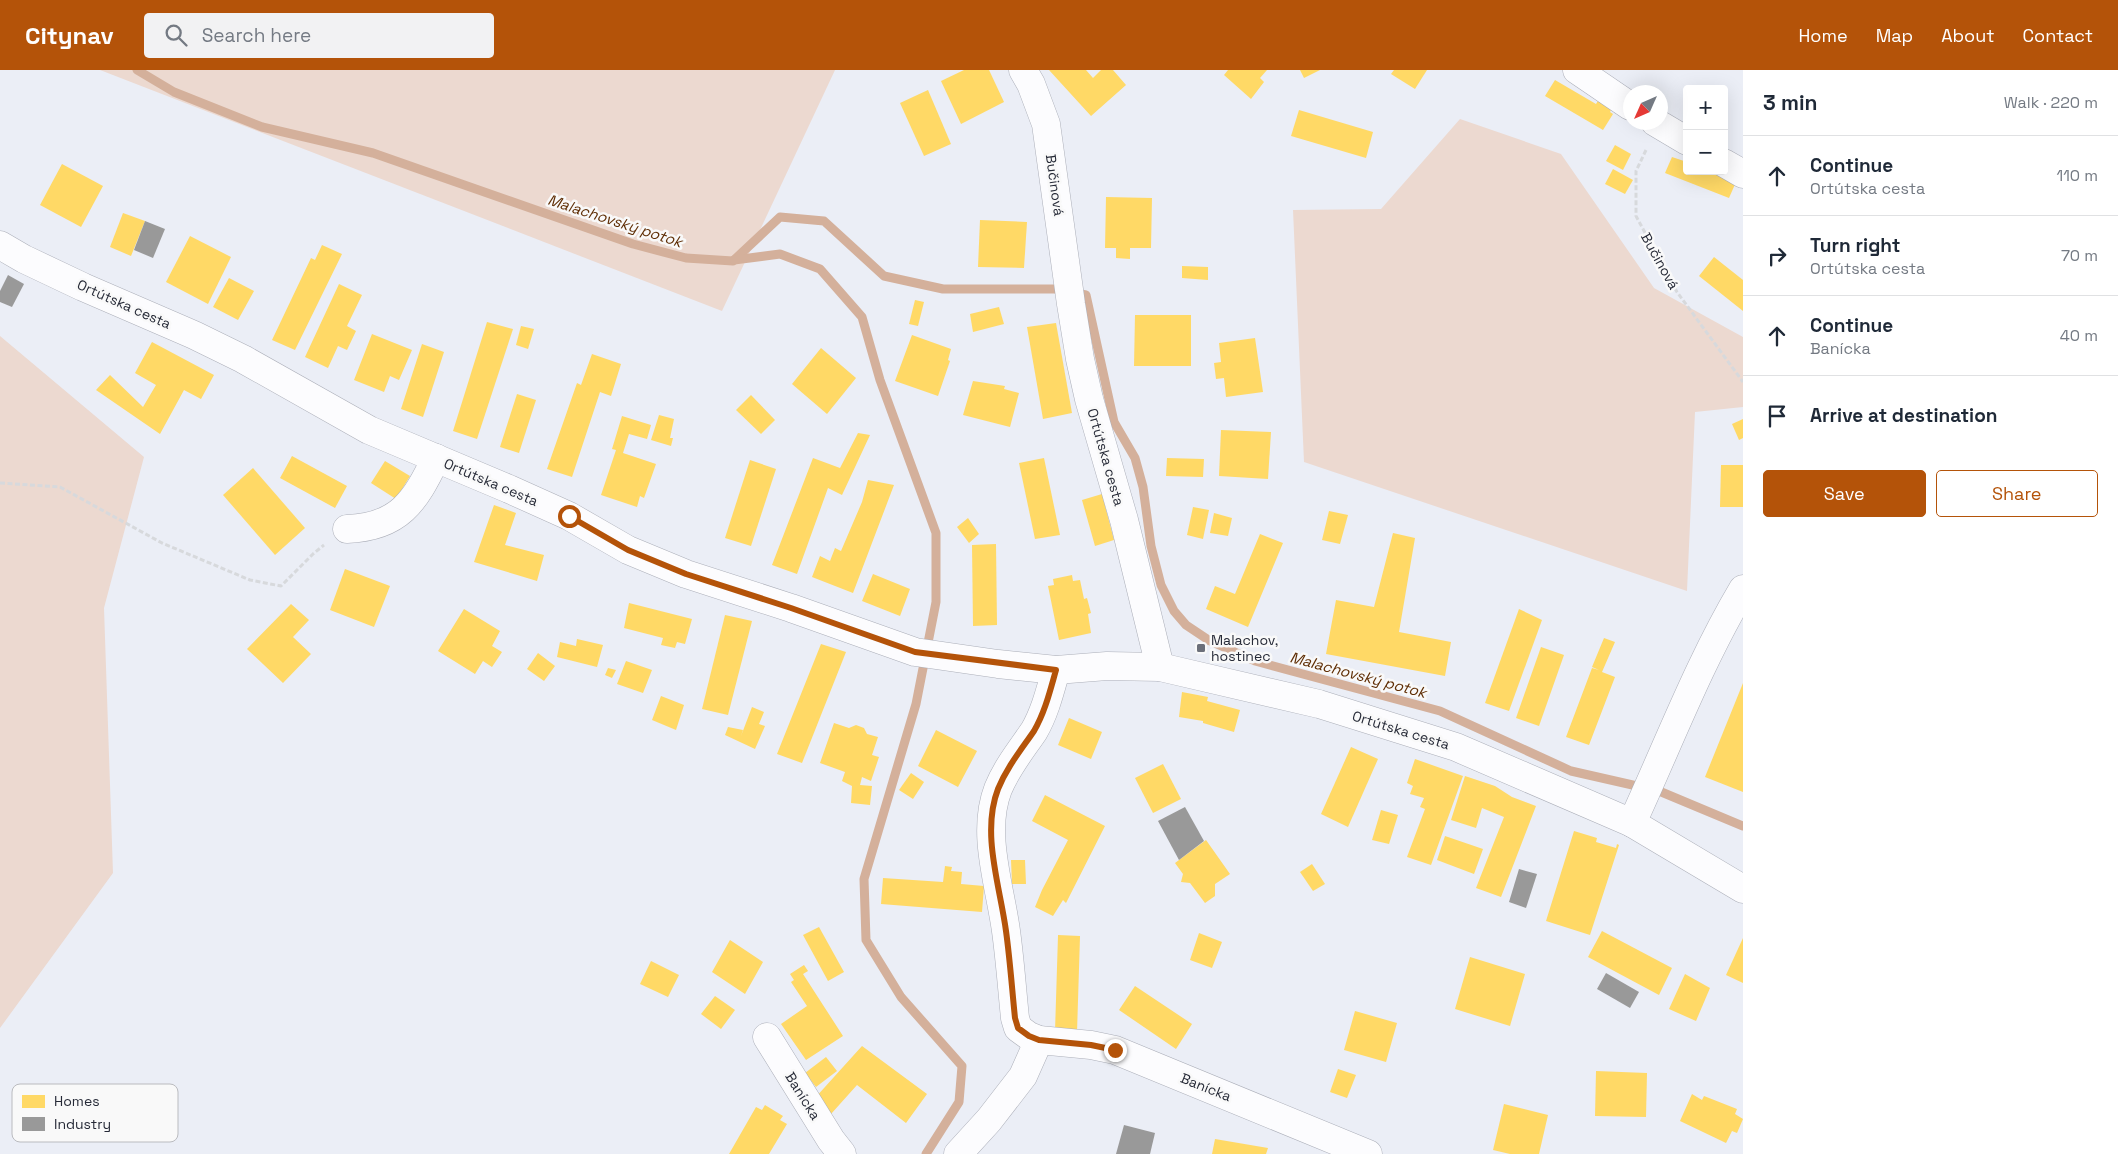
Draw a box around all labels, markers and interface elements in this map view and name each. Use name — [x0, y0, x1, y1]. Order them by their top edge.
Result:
search box — [144, 13, 494, 58]
text: Citynav — [25, 20, 114, 51]
icon: search — [162, 21, 190, 49]
text: Search here — [202, 23, 311, 48]
text: Home — [1799, 24, 1848, 47]
text: Map — [1876, 24, 1913, 47]
text: About — [1941, 24, 1995, 47]
text: Contact — [2023, 24, 2093, 47]
north arrow — [1623, 85, 1668, 130]
map controls — [1683, 85, 1728, 175]
button: + — [1683, 85, 1728, 130]
text: 3 min — [1763, 89, 1818, 116]
text: Walk · 220 m — [2004, 92, 2098, 113]
button: − — [1683, 130, 1728, 175]
street label: Bučinová — [1042, 153, 1068, 217]
text: Continue — [1810, 153, 1893, 178]
icon: ahead — [1763, 162, 1791, 190]
text: 110 m — [2056, 165, 2098, 186]
text: Ortútska cesta — [1810, 178, 1925, 199]
water label: Malachovský potok — [545, 190, 687, 252]
street label: Bučinová — [1637, 230, 1683, 292]
text: Turn right — [1810, 233, 1900, 258]
icon: right — [1763, 242, 1791, 270]
text: 70 m — [2061, 245, 2098, 266]
text: Ortútska cesta — [1810, 258, 1925, 279]
street label: Ortútska cesta — [74, 275, 174, 333]
text: Continue — [1810, 313, 1893, 338]
icon: ahead — [1763, 322, 1791, 350]
text: 40 m — [2060, 325, 2098, 346]
text: Banícka — [1810, 338, 1871, 359]
icon: arrive — [1763, 402, 1791, 430]
text: Arrive at destination — [1810, 403, 1998, 428]
street label: Ortútska cesta — [1083, 406, 1129, 508]
street label: Ortútska cesta — [441, 454, 541, 510]
button: Save — [1763, 470, 1926, 517]
button: Share — [1936, 470, 2098, 517]
route start — [558, 505, 581, 528]
place label: Malachov, hostinec — [1211, 631, 1278, 665]
marker: Malachov, hostinec — [1195, 642, 1207, 654]
water label: Malachovský potok — [1288, 647, 1430, 702]
street label: Ortútska cesta — [1350, 707, 1452, 753]
route end — [1104, 1039, 1127, 1062]
street label: Banícka — [781, 1069, 825, 1123]
street label: Banícka — [1178, 1069, 1234, 1105]
legend — [12, 1084, 178, 1142]
text: Homes — [54, 1092, 100, 1110]
text: Industry — [54, 1115, 111, 1133]

